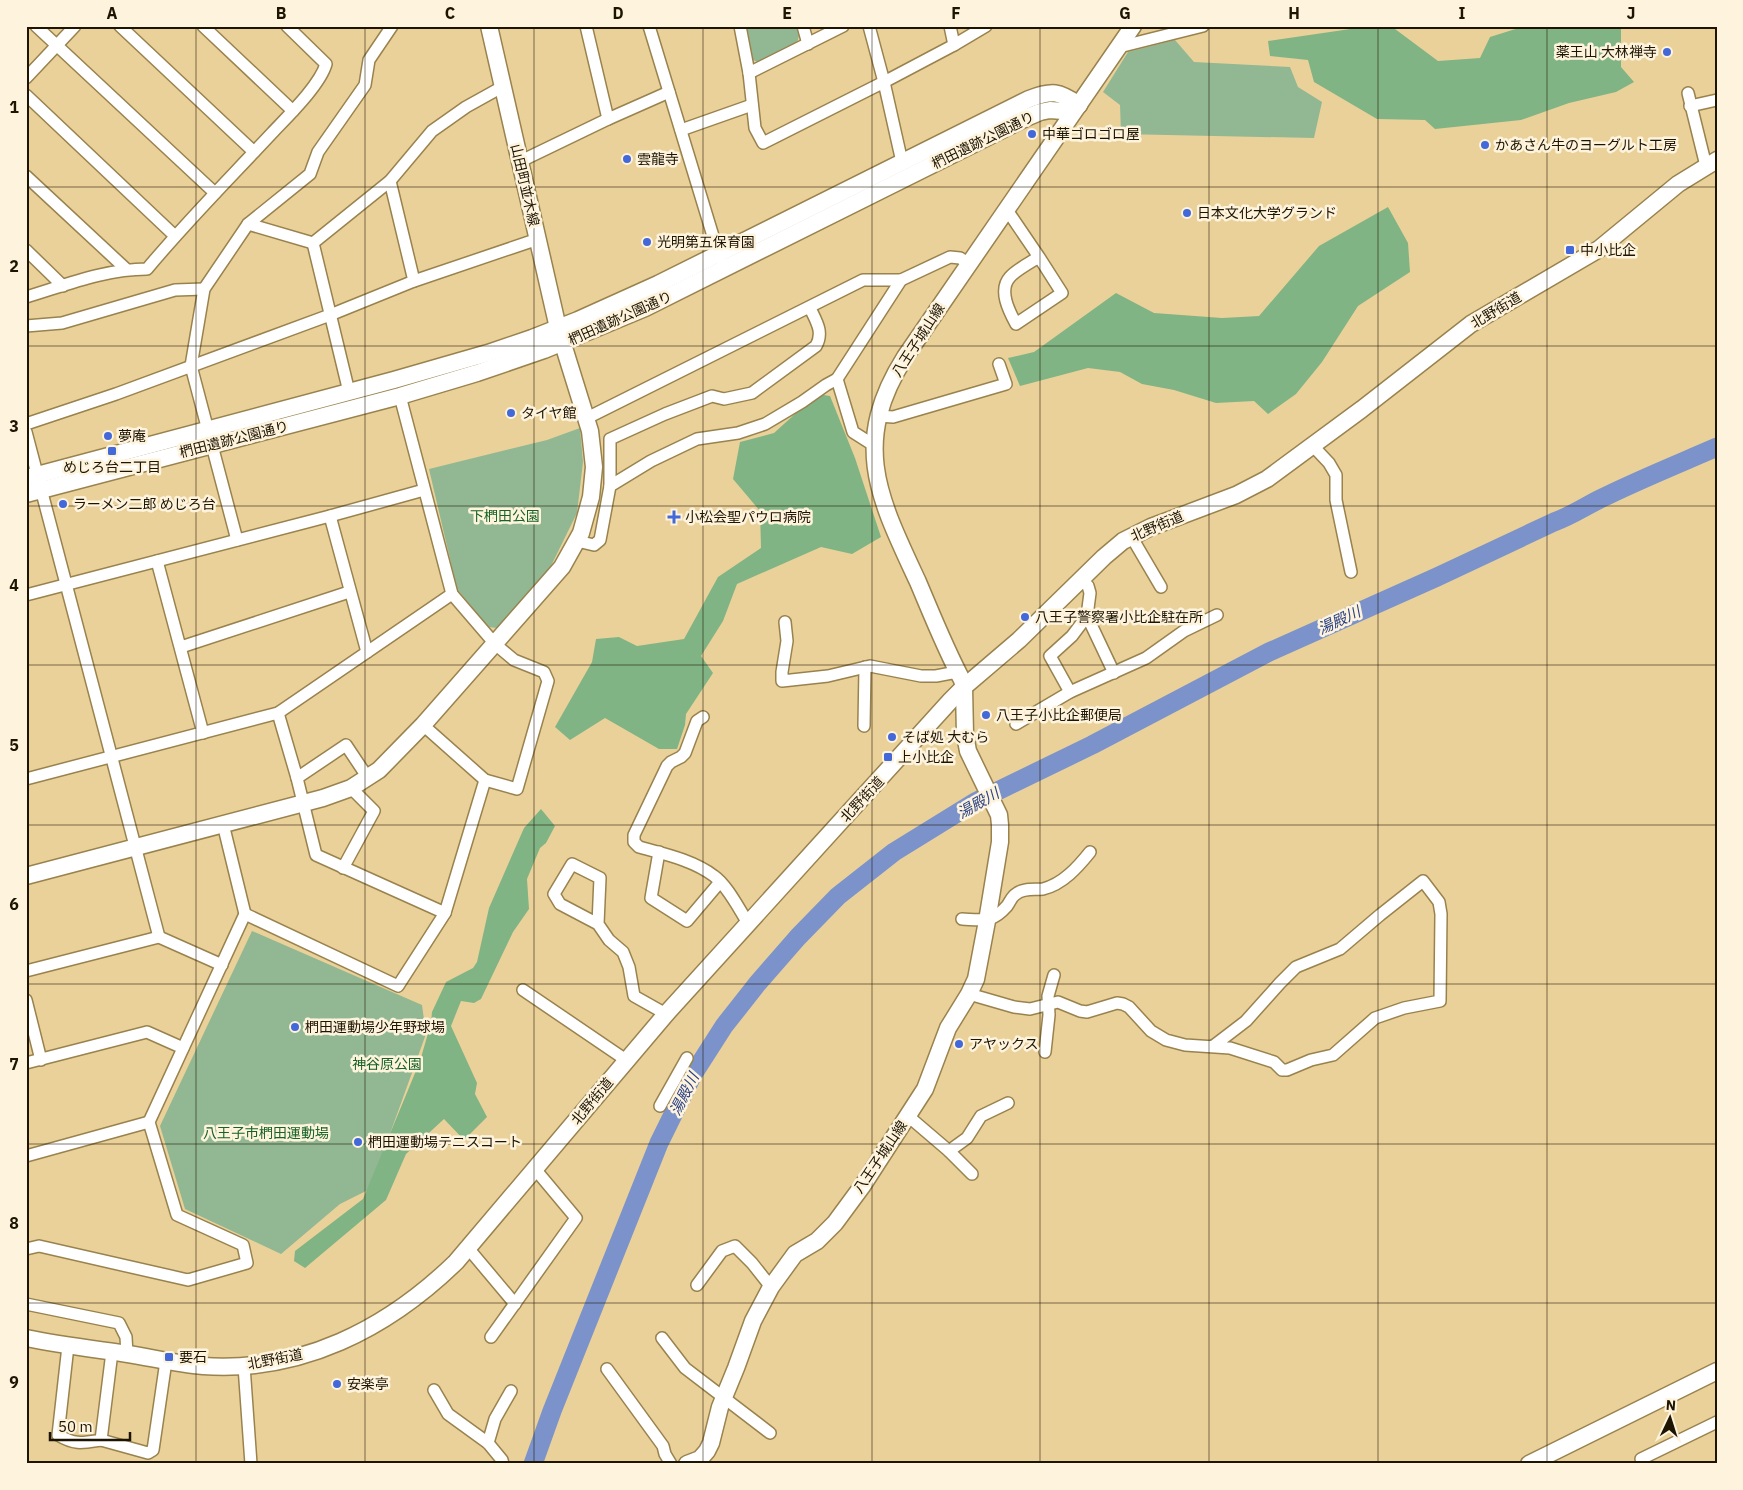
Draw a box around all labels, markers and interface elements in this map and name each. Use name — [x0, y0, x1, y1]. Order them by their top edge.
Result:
text: A — [107, 3, 118, 23]
text: B — [276, 3, 287, 23]
text: C — [445, 3, 455, 23]
text: D — [612, 3, 624, 23]
text: E — [782, 3, 792, 23]
text: F — [951, 3, 961, 23]
text: G — [1119, 3, 1131, 23]
text: H — [1288, 3, 1300, 23]
text: I — [1459, 3, 1466, 23]
text: J — [1627, 3, 1635, 23]
place label: 薬王山 大林禅寺 — [1556, 43, 1657, 61]
marker: 薬王山 大林禅寺 — [1661, 46, 1673, 58]
text: 1 — [9, 97, 19, 117]
street label: 椚田遺跡公園通り — [929, 107, 1037, 173]
place label: 中華ゴロゴロ屋 — [1042, 125, 1140, 143]
marker: 中華ゴロゴロ屋 — [1026, 128, 1038, 140]
place label: かあさん牛のヨーグルト工房 — [1495, 136, 1677, 154]
marker: かあさん牛のヨーグルト工房 — [1479, 139, 1491, 151]
street label: 山田町並木線 — [507, 142, 543, 228]
place label: 雲龍寺 — [637, 150, 679, 168]
marker: 雲龍寺 — [621, 153, 633, 165]
place label: 日本文化大学グランド — [1197, 204, 1337, 222]
marker: 日本文化大学グランド — [1181, 207, 1193, 219]
place label: 光明第五保育園 — [657, 233, 755, 251]
marker: 光明第五保育園 — [641, 236, 653, 248]
place label: 中小比企 — [1580, 241, 1636, 259]
marker: 中小比企 — [1564, 244, 1576, 256]
text: 2 — [9, 256, 19, 276]
street label: 椚田遺跡公園通り — [565, 287, 675, 349]
street label: 北野街道 — [1467, 288, 1525, 332]
street label: 八王子城山線 — [888, 300, 948, 380]
place label: タイヤ館 — [521, 404, 577, 422]
marker: タイヤ館 — [505, 407, 517, 419]
text: 3 — [9, 416, 19, 436]
street label: 椚田遺跡公園通り — [177, 417, 291, 461]
place label: 夢庵 — [118, 427, 146, 445]
marker: 夢庵 — [102, 430, 114, 442]
marker: めじろ台二丁目 — [106, 445, 118, 457]
place label: めじろ台二丁目 — [63, 458, 161, 476]
place label: ラーメン二郎 めじろ台 — [73, 495, 216, 513]
marker: ラーメン二郎 めじろ台 — [57, 498, 69, 510]
park label: 下椚田公園 — [470, 507, 540, 525]
street label: 北野街道 — [1128, 507, 1186, 545]
place label: 小松会聖パウロ病院 — [685, 508, 811, 526]
marker: 小松会聖パウロ病院 — [667, 510, 681, 524]
text: 4 — [9, 575, 19, 595]
water label: 湯殿川 — [1315, 601, 1365, 638]
place label: 八王子警察署小比企駐在所 — [1035, 608, 1203, 626]
marker: 八王子警察署小比企駐在所 — [1019, 611, 1031, 623]
place label: 八王子小比企郵便局 — [996, 706, 1122, 724]
marker: 八王子小比企郵便局 — [980, 709, 992, 721]
place label: そば処 大むら — [902, 728, 989, 746]
marker: そば処 大むら — [886, 731, 898, 743]
text: 5 — [9, 735, 19, 755]
place label: 上小比企 — [898, 748, 954, 766]
marker: 上小比企 — [882, 751, 894, 763]
street label: 北野街道 — [836, 772, 888, 826]
water label: 湯殿川 — [954, 783, 1004, 822]
text: 6 — [9, 894, 19, 914]
place label: 椚田運動場少年野球場 — [305, 1018, 445, 1036]
marker: 椚田運動場少年野球場 — [289, 1021, 301, 1033]
place label: アヤックス — [969, 1035, 1039, 1053]
marker: アヤックス — [953, 1038, 965, 1050]
text: 7 — [9, 1054, 19, 1074]
park label: 神谷原公園 — [352, 1055, 422, 1073]
water label: 湯殿川 — [665, 1068, 704, 1118]
street label: 北野街道 — [567, 1074, 617, 1128]
street label: 八王子城山線 — [849, 1117, 911, 1197]
park label: 八王子市椚田運動場 — [203, 1124, 329, 1142]
place label: 椚田運動場テニスコート — [368, 1133, 522, 1151]
marker: 椚田運動場テニスコート — [352, 1136, 364, 1148]
text: 8 — [9, 1213, 19, 1233]
street label: 北野街道 — [246, 1345, 304, 1373]
place label: 要石 — [179, 1348, 207, 1366]
marker: 要石 — [163, 1351, 175, 1363]
text: 9 — [9, 1372, 19, 1392]
place label: 安楽亭 — [347, 1375, 389, 1393]
marker: 安楽亭 — [331, 1378, 343, 1390]
north arrow — [1646, 1392, 1696, 1442]
text: N — [1665, 1396, 1677, 1414]
scale bar — [50, 1410, 130, 1442]
text: 50 m — [58, 1417, 93, 1436]

